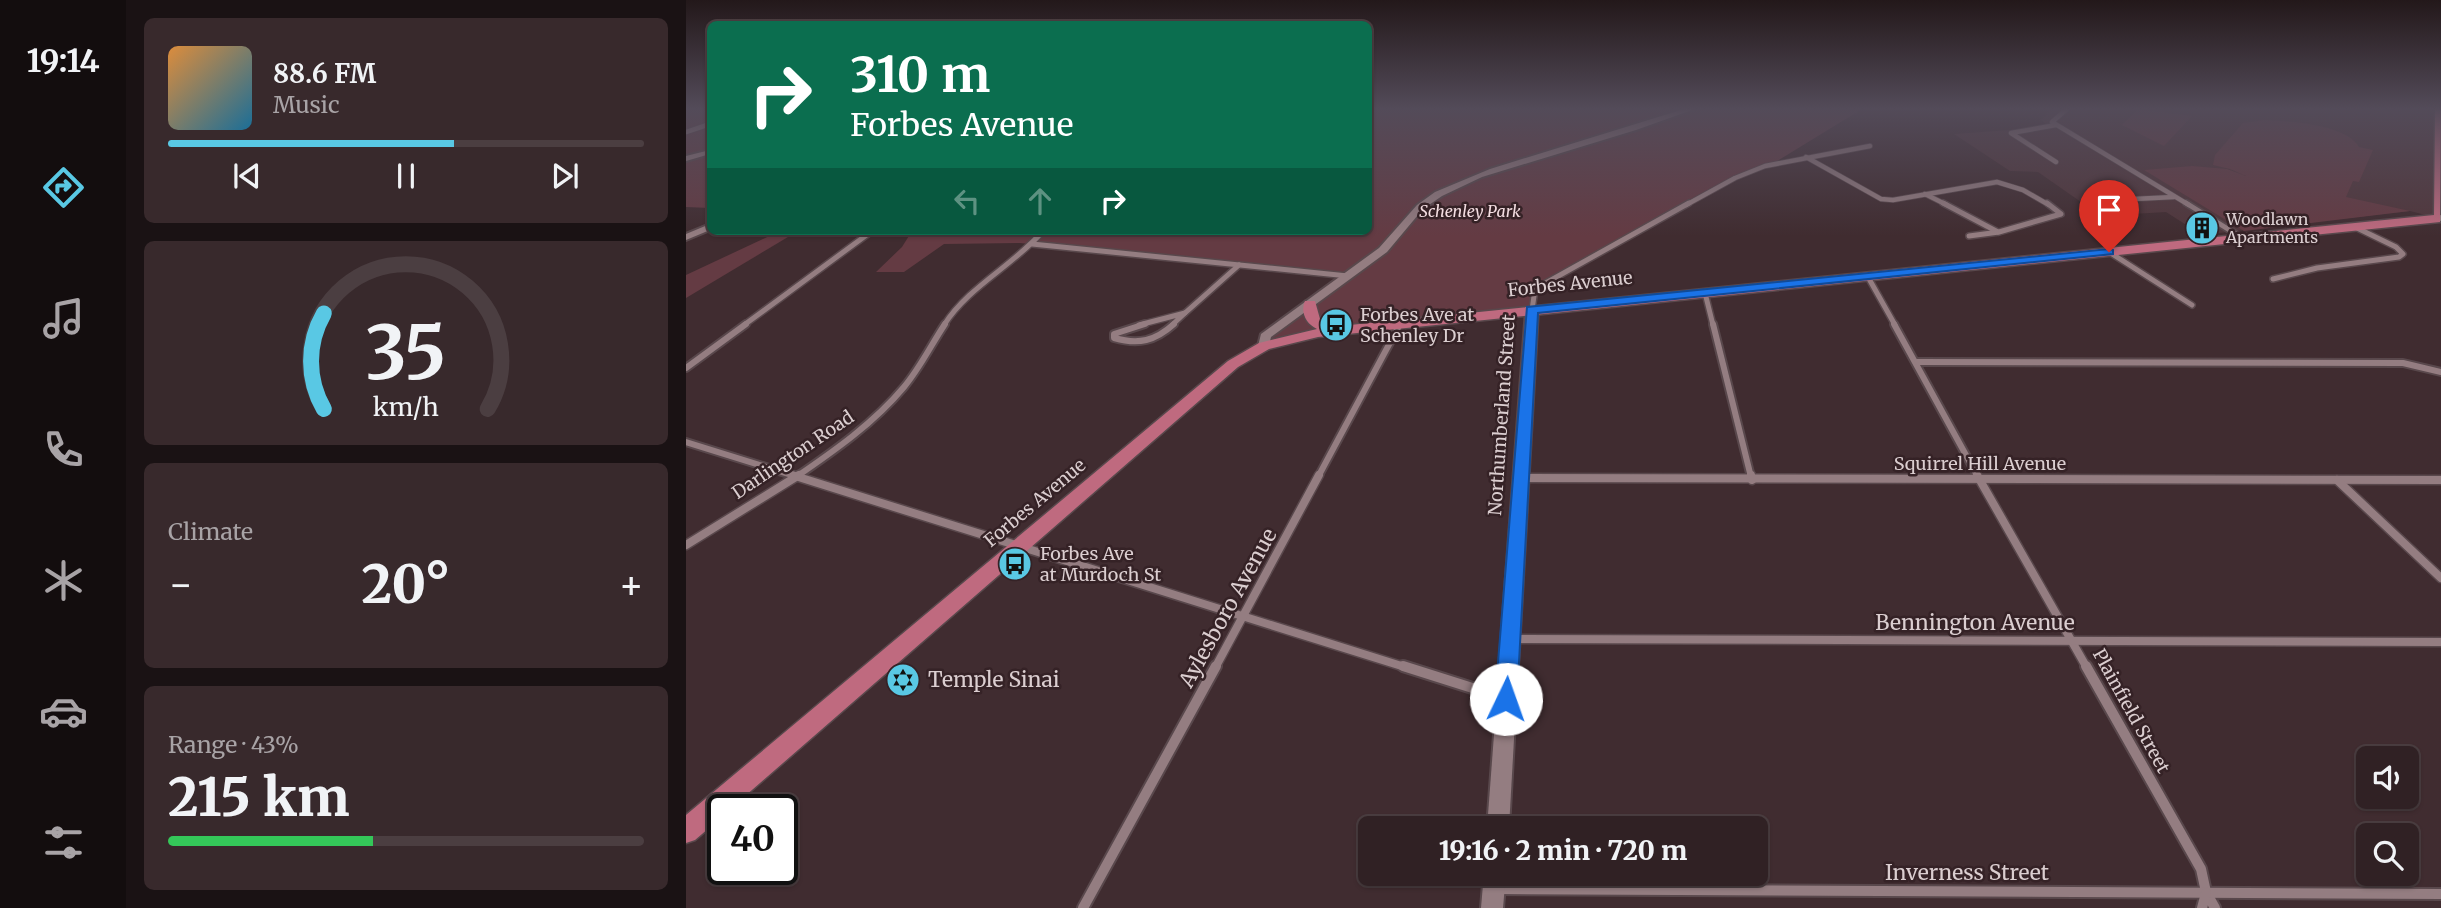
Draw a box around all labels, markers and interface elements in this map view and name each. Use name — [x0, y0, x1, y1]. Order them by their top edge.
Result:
text: 19:14 — [26, 41, 100, 81]
text: 310 m — [850, 44, 990, 105]
icon: right — [735, 49, 826, 140]
text: 88.6 FM — [273, 57, 376, 90]
text: Music — [273, 90, 340, 119]
text: Forbes Avenue — [850, 105, 1073, 145]
icon: previous — [228, 157, 266, 195]
icon: pause — [387, 157, 425, 195]
icon: next — [546, 157, 584, 195]
icon: directions — [39, 163, 88, 212]
pin — [2079, 180, 2139, 252]
icon: left — [948, 182, 986, 220]
icon: ahead — [1021, 182, 1059, 220]
icon: right — [1094, 182, 1132, 220]
icon: arrive — [2090, 191, 2128, 229]
park label: Schenley Park — [1419, 201, 1521, 221]
building icon: Woodlawn Apartments — [2183, 209, 2221, 247]
place label: Woodlawn Apartments — [2225, 209, 2318, 247]
street label: Forbes Avenue — [1506, 265, 1634, 302]
icon: music — [39, 294, 88, 343]
place label: Forbes Ave at Schenley Dr — [1360, 303, 1474, 347]
bus stop icon: Forbes Ave at Schenley Dr — [1317, 306, 1355, 344]
text: 35 — [366, 307, 446, 399]
street label: Northumberland Street — [1483, 314, 1520, 516]
text: km/h — [373, 391, 439, 423]
street label: Darlington Road — [727, 405, 858, 504]
icon: phone — [39, 425, 88, 474]
street label: Squirrel Hill Avenue — [1894, 452, 2066, 475]
street label: Forbes Avenue — [979, 453, 1090, 552]
text: Climate — [168, 517, 253, 546]
street label: Aylesboro Avenue — [1172, 523, 1283, 693]
place label: Forbes Ave at Murdoch St — [1040, 542, 1161, 586]
bus stop icon: Forbes Ave at Murdoch St — [996, 545, 1034, 583]
text: 20° — [362, 552, 450, 617]
icon: climate — [39, 556, 88, 605]
text: − — [168, 561, 193, 608]
text: + — [619, 561, 644, 608]
street label: Bennington Avenue — [1875, 609, 2075, 636]
street label: Plainfield Street — [2088, 645, 2175, 777]
synagogue icon: Temple Sinai — [884, 661, 922, 699]
position arrow — [1469, 662, 1543, 736]
place label: Temple Sinai — [928, 666, 1060, 693]
icon: car — [39, 687, 88, 736]
text: Range · 43% — [168, 730, 299, 759]
map controls — [2356, 746, 2419, 886]
button: sound — [2356, 746, 2419, 809]
text: 215 km — [168, 765, 349, 830]
speed limit sign: 40 — [707, 794, 798, 885]
icon: filters — [39, 818, 88, 867]
button: search — [2356, 823, 2419, 886]
text: 19:16 · 2 min · 720 m — [1439, 834, 1687, 867]
street label: Inverness Street — [1885, 859, 2049, 886]

